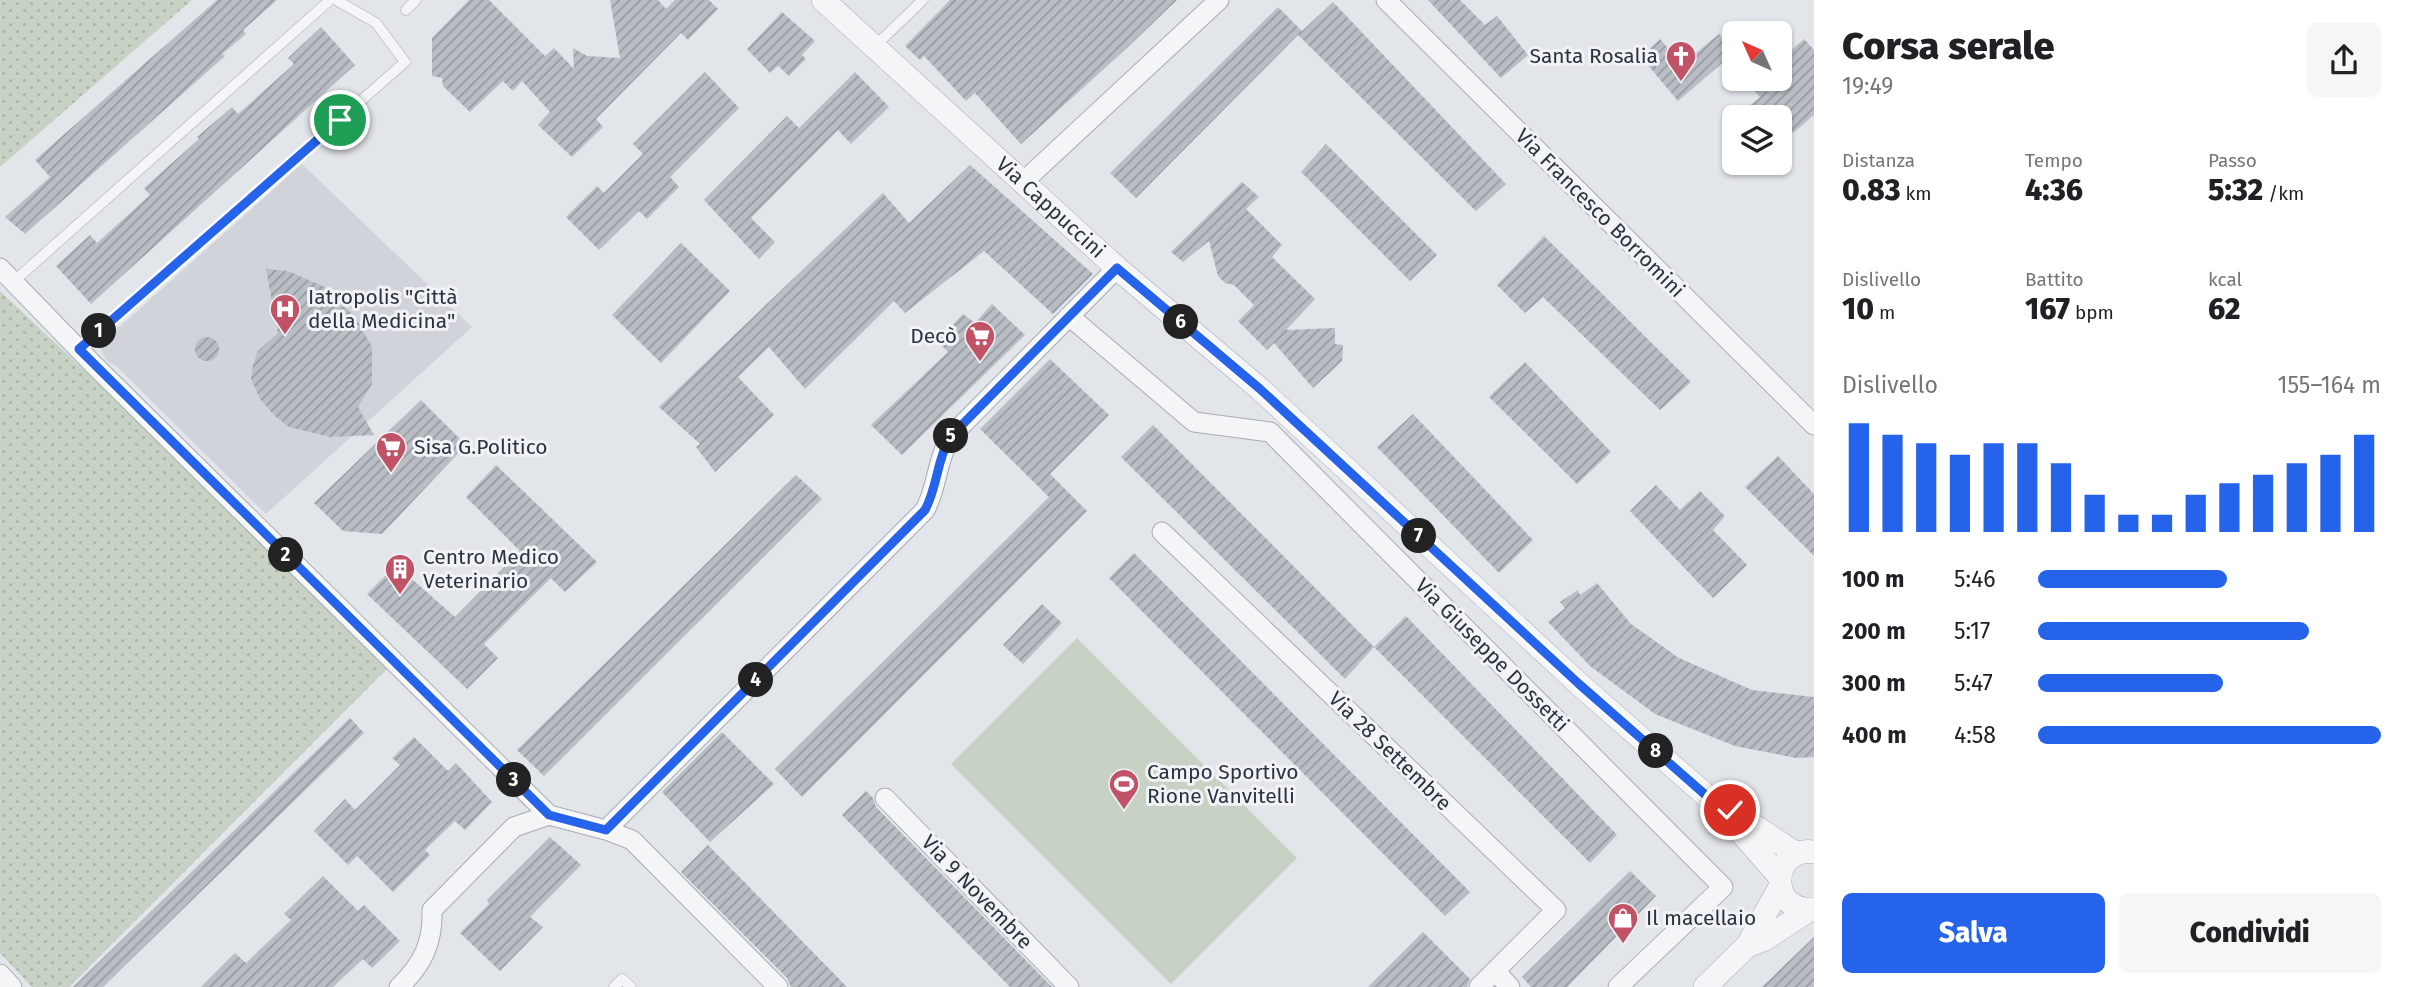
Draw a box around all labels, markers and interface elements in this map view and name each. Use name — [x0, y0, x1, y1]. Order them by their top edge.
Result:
north arrow — [1722, 21, 1792, 91]
map controls — [1722, 21, 1792, 175]
text: Corsa serale — [1842, 23, 2055, 69]
button: share — [2307, 23, 2381, 97]
church icon: Santa Rosalia — [1664, 39, 1698, 83]
place label: Santa Rosalia — [1529, 43, 1658, 69]
text: 19:49 — [1842, 72, 1893, 100]
pin — [310, 90, 370, 150]
icon: arrive — [321, 101, 359, 139]
button: layers — [1722, 105, 1792, 175]
street label: Via Francesco Borromini — [1510, 123, 1690, 303]
text: Distanza — [1842, 149, 1915, 172]
text: Tempo — [2025, 149, 2083, 172]
text: Passo — [2208, 149, 2257, 172]
street label: Via Cappuccini — [991, 151, 1111, 264]
text: 0.83 — [1842, 172, 1901, 208]
text: 4:36 — [2025, 172, 2083, 208]
text: 5:32 — [2208, 172, 2263, 208]
text: km — [1901, 182, 1932, 205]
text: /km — [2263, 182, 2304, 205]
text: Dislivello — [1842, 268, 1921, 291]
text: Battito — [2025, 268, 2084, 291]
text: kcal — [2208, 268, 2242, 291]
place label: Iatropolis "Città della Medicina" — [308, 284, 458, 334]
text: 10 — [1842, 291, 1874, 327]
text: 167 — [2025, 291, 2070, 327]
text: 62 — [2208, 291, 2240, 327]
hospital icon: Iatropolis "Città della Medicina" — [268, 292, 302, 336]
text: m — [1874, 301, 1895, 324]
text: bpm — [2070, 301, 2114, 324]
pin: 6 — [1164, 304, 1198, 340]
text: 6 — [1175, 310, 1186, 333]
pin: 1 — [82, 314, 116, 348]
text: 1 — [94, 319, 103, 342]
supermarket icon: Decò — [963, 319, 997, 363]
place label: Decò — [910, 323, 957, 349]
text: Dislivello — [1842, 371, 1938, 399]
text: 155–164 m — [2278, 371, 2381, 399]
pin: 5 — [934, 418, 968, 453]
text: 5 — [945, 424, 956, 447]
supermarket icon: Sisa G.Politico — [374, 430, 408, 474]
place label: Sisa G.Politico — [414, 434, 548, 460]
pin: 7 — [1402, 518, 1436, 554]
text: 7 — [1414, 524, 1423, 547]
pin: 2 — [268, 538, 304, 572]
text: 2 — [281, 543, 290, 566]
place label: Centro Medico Veterinario — [423, 544, 559, 594]
building icon: Centro Medico Veterinario — [383, 552, 417, 596]
text: 100 m — [1842, 565, 1904, 593]
text: 5:46 — [1954, 565, 1995, 593]
street label: Via Giuseppe Dossetti — [1410, 573, 1574, 737]
text: 200 m — [1842, 617, 1906, 645]
text: 5:17 — [1954, 617, 1990, 645]
pin: 4 — [738, 662, 774, 698]
text: 4 — [750, 668, 761, 691]
text: 300 m — [1842, 669, 1906, 697]
text: 5:47 — [1954, 669, 1993, 697]
street label: Via 28 Settembre — [1323, 686, 1457, 816]
text: 400 m — [1842, 721, 1907, 749]
text: 4:58 — [1954, 721, 1996, 749]
pin: 8 — [1638, 734, 1674, 768]
text: 8 — [1650, 739, 1661, 762]
place label: Campo Sportivo Rione Vanvitelli — [1147, 759, 1299, 809]
pin: 3 — [496, 762, 532, 798]
sports icon: Campo Sportivo Rione Vanvitelli — [1107, 767, 1141, 811]
text: 3 — [509, 768, 518, 791]
pin — [1700, 780, 1760, 840]
icon: check — [1711, 791, 1749, 829]
street label: Via 9 Novembre — [916, 829, 1038, 955]
button: Salva — [1842, 893, 2105, 973]
button: Condividi — [2119, 893, 2381, 973]
shop icon: Il macellaio — [1606, 901, 1640, 945]
place label: Il macellaio — [1646, 905, 1756, 931]

